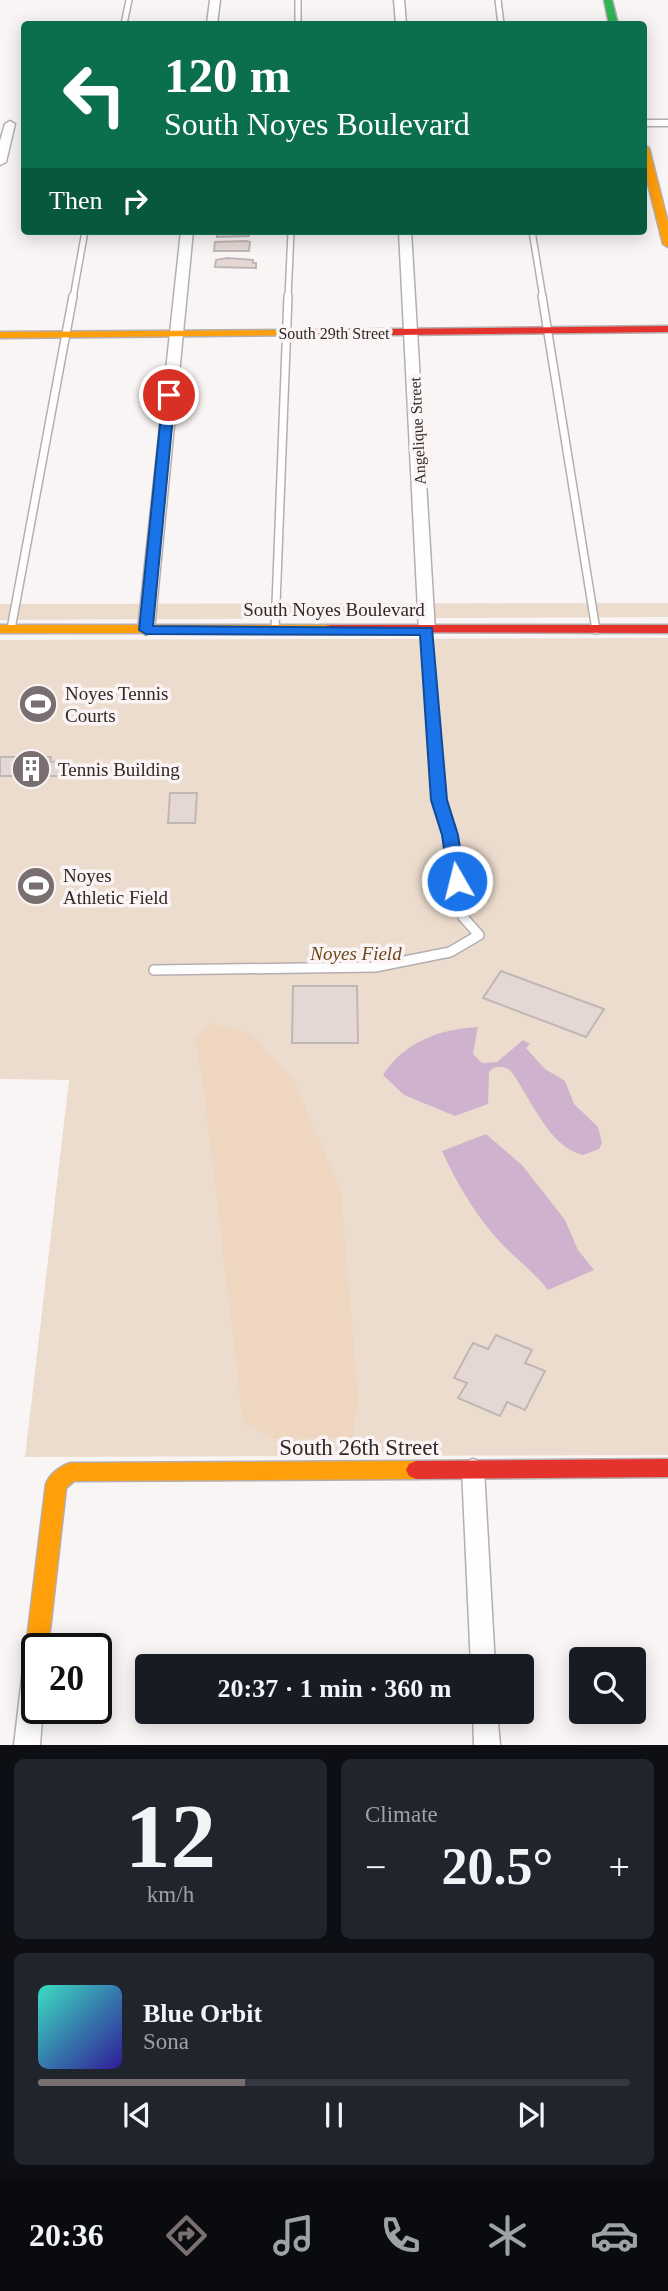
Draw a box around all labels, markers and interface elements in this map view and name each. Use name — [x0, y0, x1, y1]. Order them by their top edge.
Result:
text: 120 m — [164, 48, 291, 103]
icon: left — [49, 49, 140, 140]
text: South Noyes Boulevard — [164, 106, 470, 142]
icon: right — [116, 182, 154, 220]
text: Then — [49, 186, 102, 215]
street label: South 29th Street — [278, 325, 390, 342]
pin — [139, 365, 199, 425]
icon: arrive — [150, 376, 188, 414]
street label: Angelique Street — [406, 376, 430, 485]
street label: South Noyes Boulevard — [243, 599, 425, 620]
sports icon: Noyes Tennis Courts — [17, 683, 59, 725]
place label: Noyes Tennis Courts — [65, 683, 168, 726]
building icon: Tennis Building — [10, 748, 52, 790]
place label: Tennis Building — [58, 759, 180, 780]
position arrow — [420, 844, 494, 918]
sports icon: Noyes Athletic Field — [15, 865, 57, 907]
place label: Noyes Athletic Field — [63, 865, 169, 908]
park label: Noyes Field — [309, 943, 402, 964]
street label: South 26th Street — [279, 1435, 439, 1460]
speed limit sign: 20 — [21, 1633, 112, 1724]
map controls — [569, 1647, 646, 1724]
button: search — [569, 1647, 646, 1724]
text: 20:37 · 1 min · 360 m — [218, 1674, 452, 1703]
text: 12 — [125, 1786, 216, 1887]
text: Climate — [365, 1802, 438, 1827]
text: 20.5° — [442, 1838, 553, 1895]
text: − — [365, 1846, 386, 1888]
text: + — [609, 1846, 630, 1888]
text: km/h — [147, 1882, 194, 1907]
text: Blue Orbit — [143, 1999, 262, 2028]
text: Sona — [143, 2029, 189, 2054]
icon: previous — [118, 2096, 156, 2134]
icon: pause — [315, 2096, 353, 2134]
icon: next — [512, 2096, 550, 2134]
icon: directions — [162, 2211, 211, 2260]
icon: music — [269, 2211, 318, 2260]
icon: phone — [376, 2211, 425, 2260]
icon: climate — [483, 2211, 532, 2260]
icon: car — [590, 2211, 639, 2260]
text: 20:36 — [29, 2217, 104, 2253]

